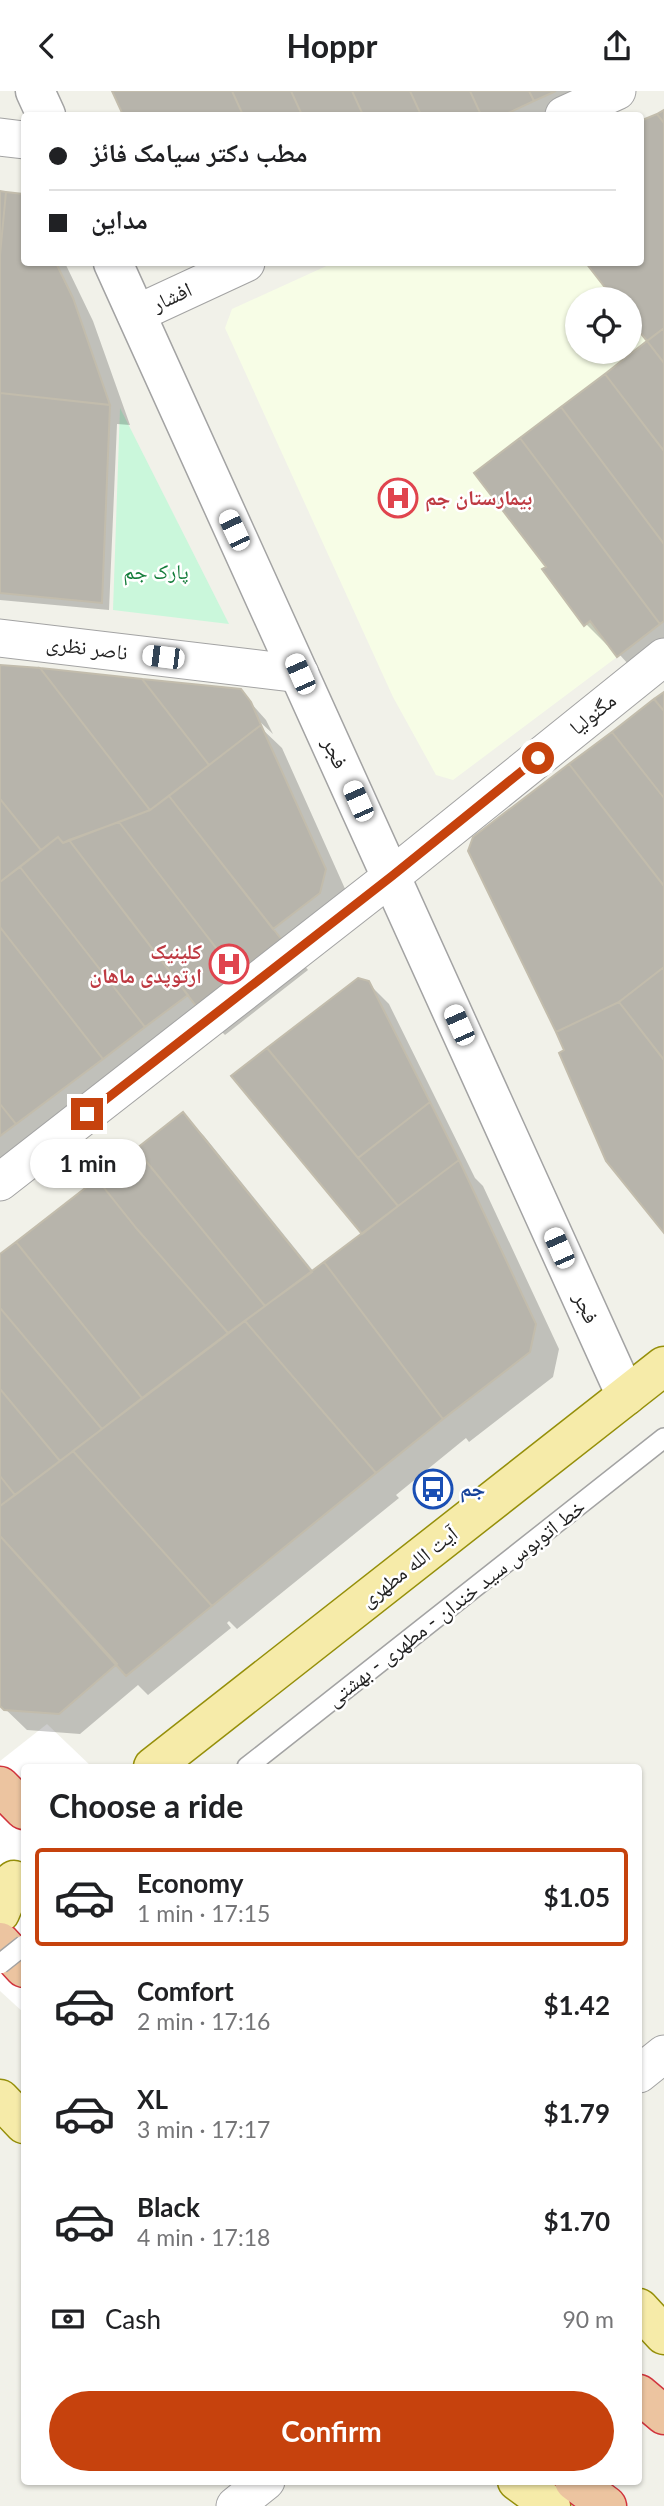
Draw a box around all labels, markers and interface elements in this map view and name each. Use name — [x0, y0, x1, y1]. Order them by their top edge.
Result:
text: Hoppr — [287, 26, 377, 65]
icon: back — [28, 27, 66, 65]
icon: share — [598, 27, 636, 65]
text: مطب دکتر سیامک فائز — [91, 136, 308, 168]
text: مداین — [91, 203, 148, 235]
street label: افشار — [147, 276, 195, 316]
map controls — [565, 287, 642, 364]
button: locate — [565, 287, 642, 364]
hospital icon: بیمارستان جم — [377, 477, 419, 519]
place label: بیمارستان جم — [425, 484, 532, 512]
car — [216, 507, 253, 553]
park label: پارک جم — [123, 558, 189, 586]
street label: ناصر نظری — [45, 629, 129, 665]
car — [141, 644, 186, 670]
car — [282, 651, 319, 697]
street label: مگنولیا — [564, 687, 621, 739]
street label: فجر — [318, 732, 354, 772]
route start — [522, 742, 554, 774]
car — [340, 778, 377, 824]
place label: کلینیک ارتوپدی ماهان — [89, 938, 202, 988]
hospital icon: کلینیک ارتوپدی ماهان — [208, 943, 250, 985]
car — [441, 1002, 478, 1048]
route end — [71, 1098, 103, 1130]
callout: 1 min — [29, 1139, 145, 1187]
text: 1 min — [59, 1149, 117, 1177]
car — [541, 1225, 578, 1271]
street label: فجر — [569, 1287, 605, 1327]
bus stop icon: جم — [412, 1468, 454, 1510]
place label: جم — [460, 1475, 485, 1503]
street label: خط اتوبوس سید خندان - مطهری - بهشتی — [321, 1493, 591, 1712]
street label: آیت الله مطهری — [354, 1520, 463, 1612]
text: Choose a ride — [49, 1786, 243, 1825]
icon: car — [53, 1866, 116, 1929]
text: Economy — [137, 1867, 243, 1899]
text: $1.05 — [544, 1881, 610, 1913]
text: 1 min · 17:15 — [137, 1899, 270, 1927]
icon: car — [53, 1974, 116, 2037]
text: Comfort — [137, 1975, 234, 2007]
text: $1.42 — [544, 1989, 610, 2021]
text: 2 min · 17:16 — [137, 2007, 270, 2035]
icon: car — [53, 2082, 116, 2145]
text: XL — [137, 2083, 168, 2115]
text: $1.79 — [544, 2097, 610, 2129]
text: 3 min · 17:17 — [137, 2115, 270, 2143]
icon: car — [53, 2190, 116, 2253]
text: Black — [137, 2191, 200, 2223]
text: $1.70 — [544, 2205, 610, 2237]
text: 4 min · 17:18 — [137, 2223, 270, 2251]
icon: cash — [49, 2300, 87, 2338]
text: Cash — [105, 2303, 161, 2335]
text: 90 m — [563, 2305, 614, 2333]
button: Confirm — [49, 2391, 614, 2471]

